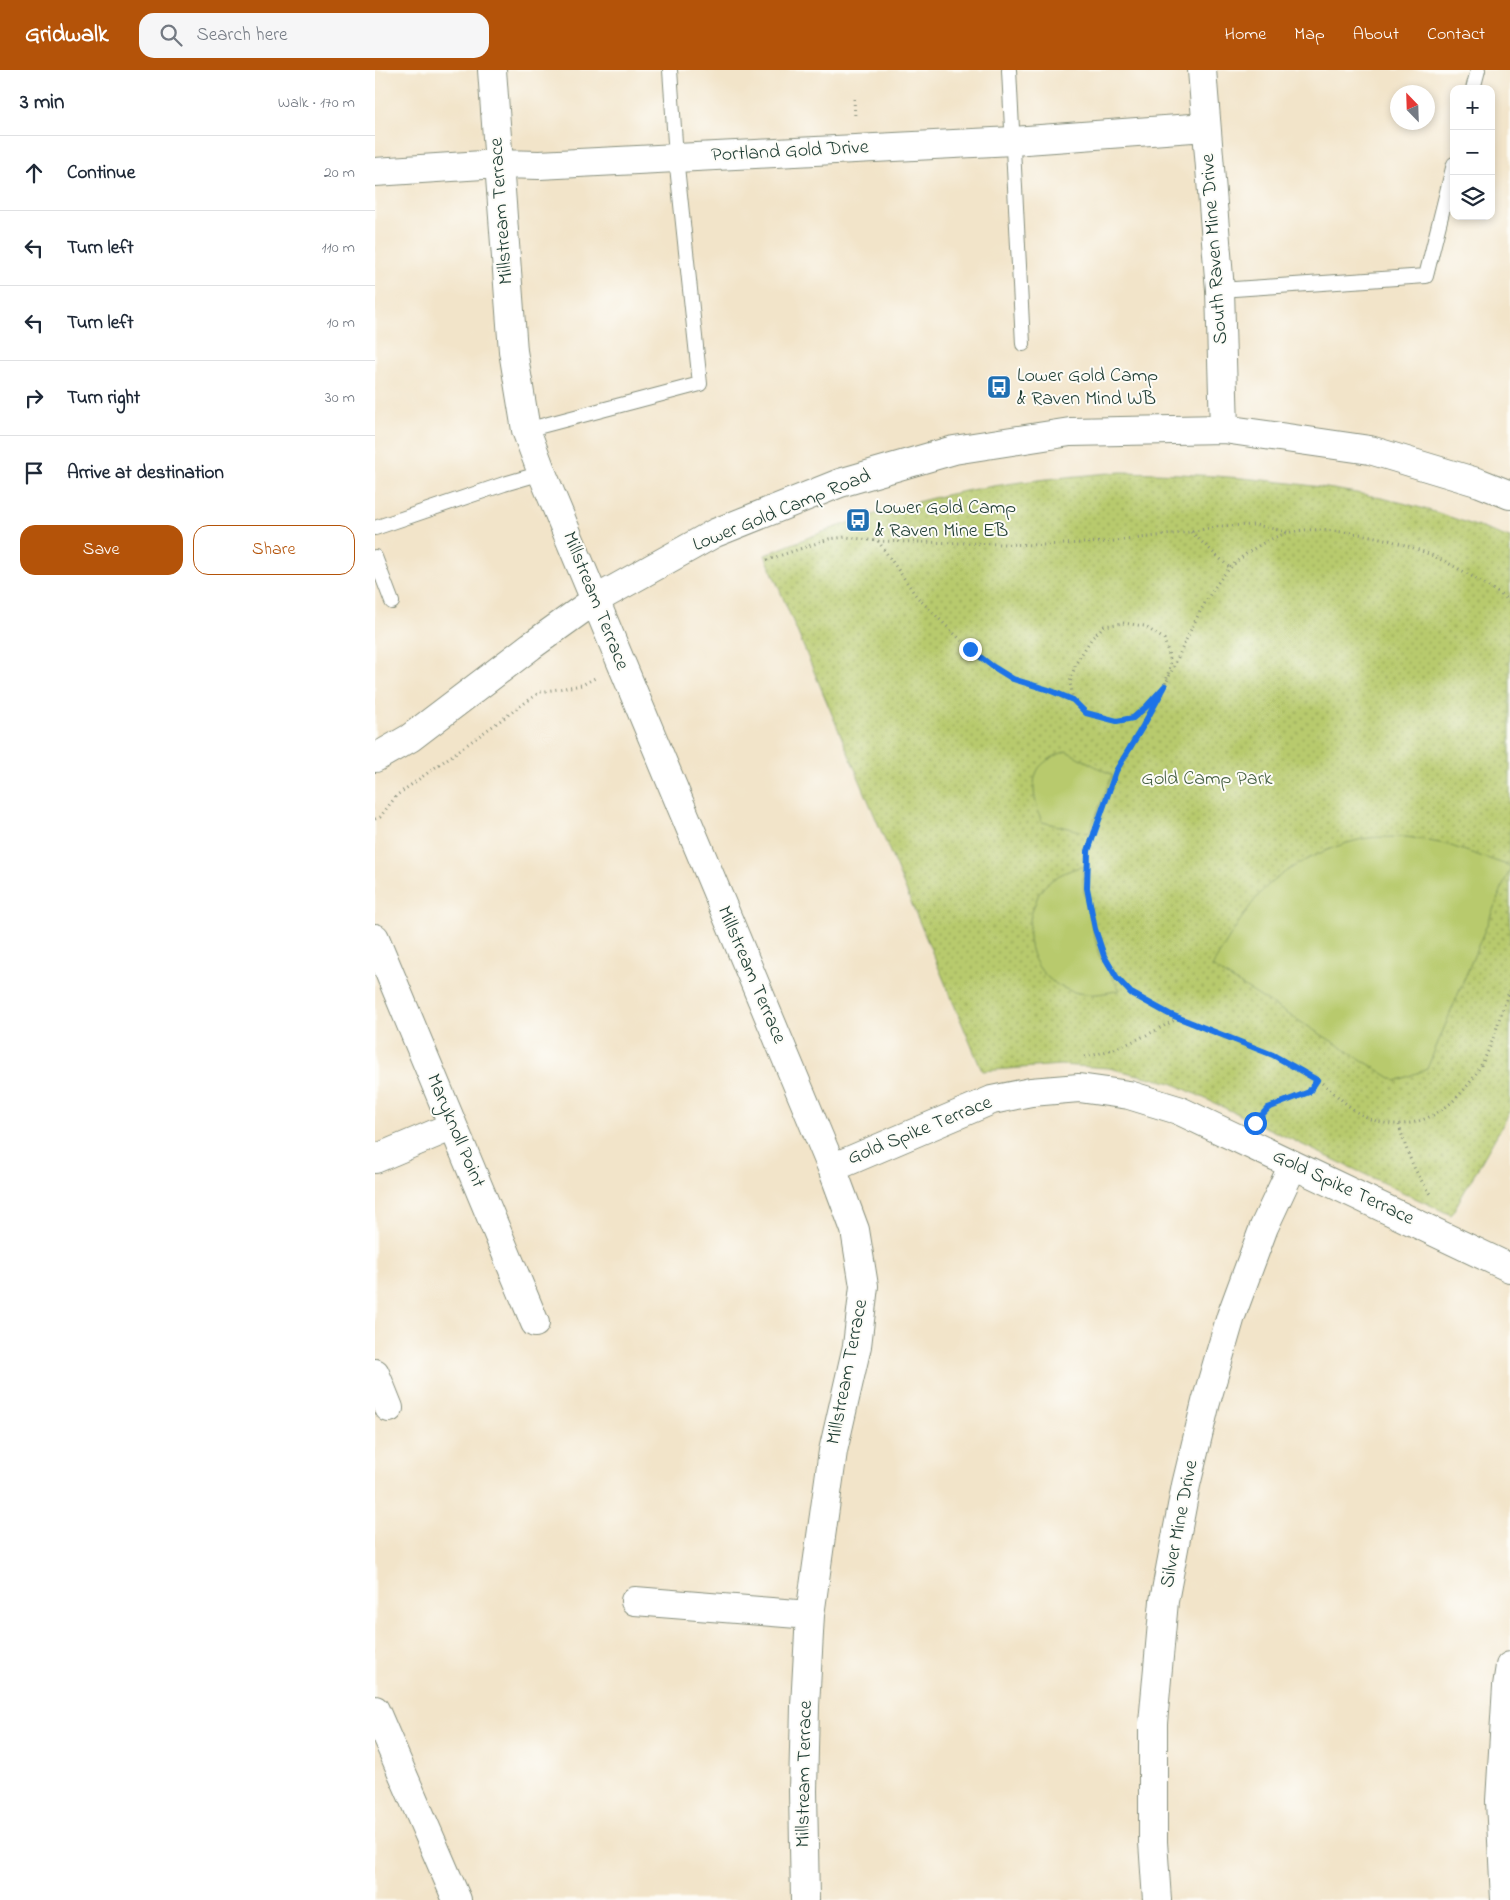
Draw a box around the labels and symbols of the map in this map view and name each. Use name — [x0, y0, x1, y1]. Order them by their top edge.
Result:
north arrow — [1390, 85, 1435, 130]
street label: Portland Gold Drive — [711, 133, 870, 171]
street label: Millstream Terrace — [482, 136, 522, 285]
street label: South Raven Mine Drive — [1194, 153, 1236, 345]
place label: Lower Gold Camp & Raven Mind WB — [1017, 362, 1158, 414]
bus stop icon: Lower Gold Camp & Raven Mind WB — [986, 374, 1012, 400]
street label: Lower Gold Camp Road — [689, 462, 875, 560]
place label: Lower Gold Camp & Raven Mine EB — [875, 494, 1016, 546]
bus stop icon: Lower Gold Camp & Raven Mine EB — [845, 507, 871, 533]
street label: Millstream Terrace — [554, 527, 636, 675]
route end — [959, 638, 982, 661]
park label: Gold Camp Park — [1141, 765, 1273, 794]
street label: Millstream Terrace — [709, 902, 793, 1048]
street label: Maryknoll Point — [418, 1069, 492, 1193]
street label: Gold Spike Terrace — [843, 1089, 997, 1173]
route start — [1244, 1112, 1267, 1135]
street label: Gold Spike Terrace — [1267, 1142, 1419, 1234]
street label: Millstream Terrace — [820, 1297, 876, 1447]
street label: Silver Mine Drive — [1153, 1458, 1207, 1590]
street label: Millstream Terrace — [789, 1700, 821, 1848]

